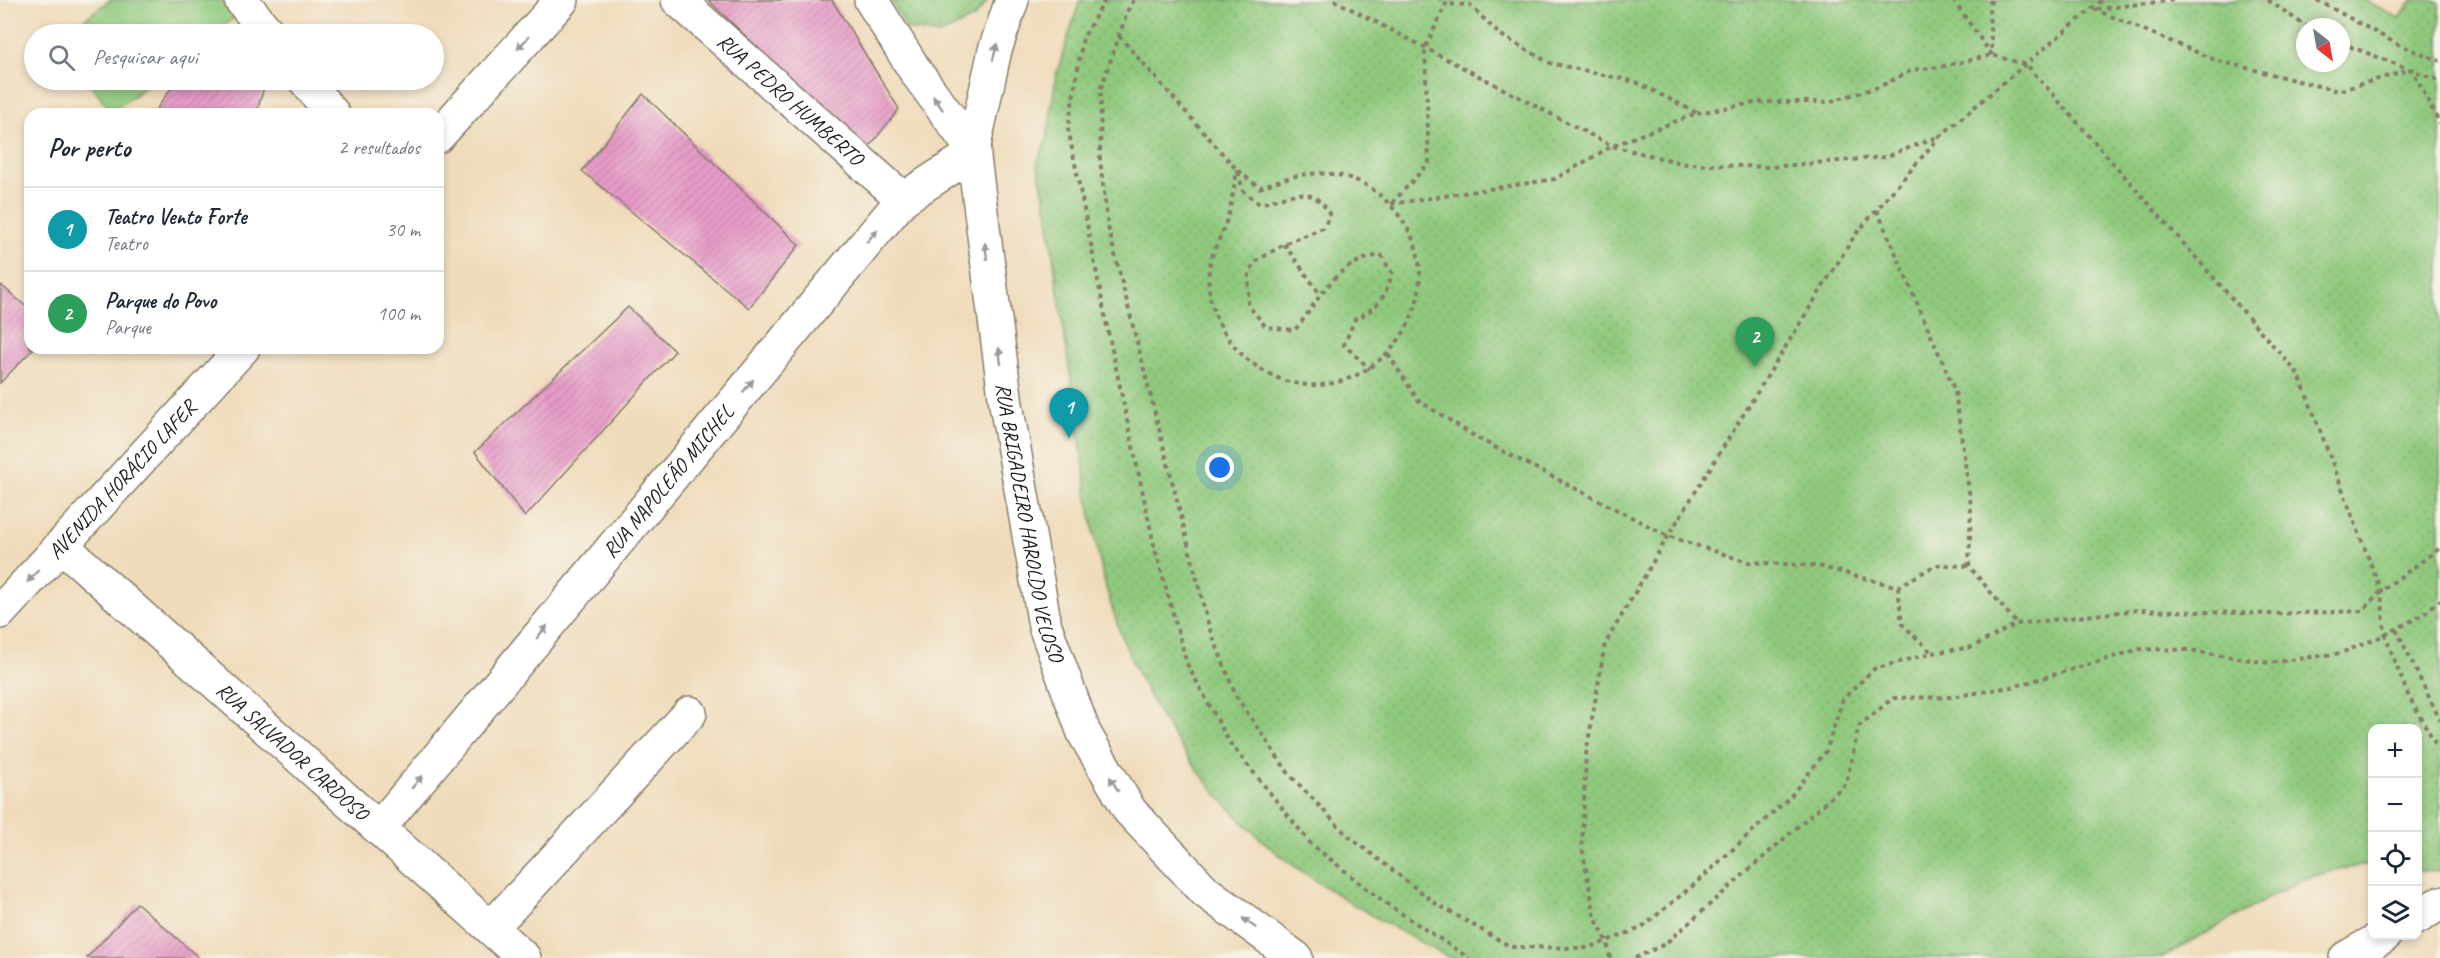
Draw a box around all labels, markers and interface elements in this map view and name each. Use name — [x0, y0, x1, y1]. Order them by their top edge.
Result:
north arrow — [2296, 18, 2350, 72]
search box — [24, 24, 444, 90]
street label: RUA PEDRO HUMBERTO — [712, 28, 871, 173]
one-way arrow — [516, 36, 530, 51]
icon: search — [45, 41, 78, 74]
text: Pesquisar aqui — [93, 43, 198, 71]
one-way arrow — [991, 43, 1000, 61]
one-way arrow — [932, 96, 944, 112]
text: Por perto — [48, 131, 130, 164]
text: 2 resultados — [338, 135, 420, 160]
text: Teatro Vento Forte — [105, 203, 246, 231]
text: 1 — [63, 217, 72, 242]
text: 30 m — [386, 217, 420, 242]
one-way arrow — [866, 228, 879, 244]
text: Teatro — [105, 231, 148, 256]
one-way arrow — [982, 242, 991, 261]
text: Parque do Povo — [105, 287, 216, 315]
text: 2 — [63, 301, 72, 326]
text: 100 m — [377, 301, 420, 326]
text: Parque — [105, 315, 151, 340]
pin: 2 — [1736, 318, 1774, 367]
one-way arrow — [995, 347, 1004, 366]
one-way arrow — [741, 378, 754, 394]
street label: RUA BRIGADEIRO HAROLDO VELOSO — [990, 382, 1071, 668]
pin: 1 — [1050, 388, 1088, 438]
street label: AVENIDA HORÁCIO LAFER — [42, 393, 203, 564]
street label: RUA NAPOLEÃO MICHEL — [597, 399, 740, 563]
your location — [1205, 453, 1234, 482]
one-way arrow — [26, 569, 40, 584]
one-way arrow — [535, 625, 548, 640]
street label: RUA SALVADOR CARDOSO — [211, 677, 376, 828]
map controls — [2368, 724, 2422, 940]
button: + — [2368, 724, 2422, 778]
one-way arrow — [411, 774, 424, 790]
one-way arrow — [1109, 776, 1120, 792]
button: − — [2368, 778, 2422, 832]
button: locate — [2368, 832, 2422, 886]
button: layers — [2368, 886, 2422, 940]
one-way arrow — [1241, 918, 1256, 930]

